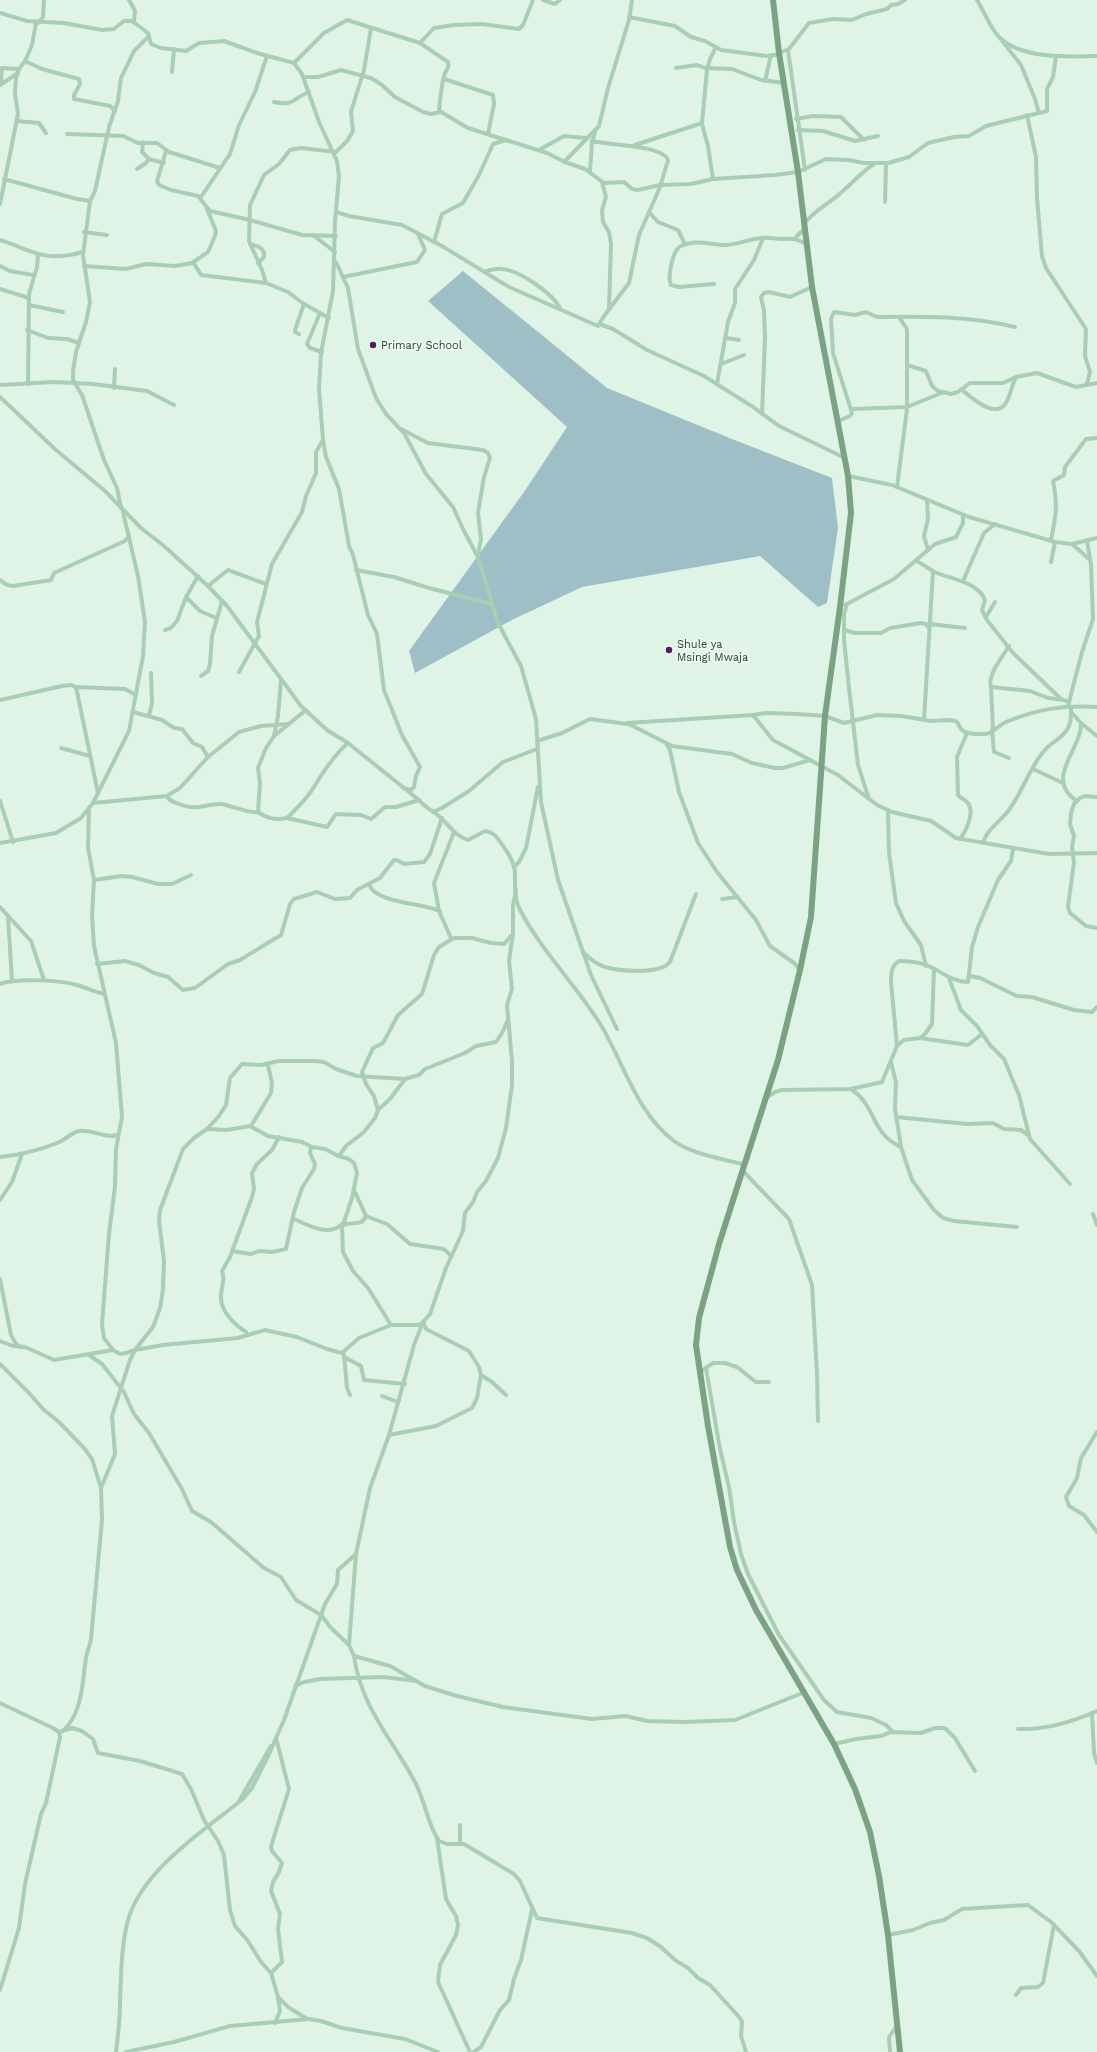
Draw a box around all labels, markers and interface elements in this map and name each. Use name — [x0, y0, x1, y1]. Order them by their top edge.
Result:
place label: Primary School — [381, 339, 463, 352]
marker: Primary School — [368, 340, 378, 350]
place label: Shule ya Msingi Mwaja — [677, 638, 748, 664]
marker: Shule ya Msingi Mwaja — [664, 645, 674, 655]

